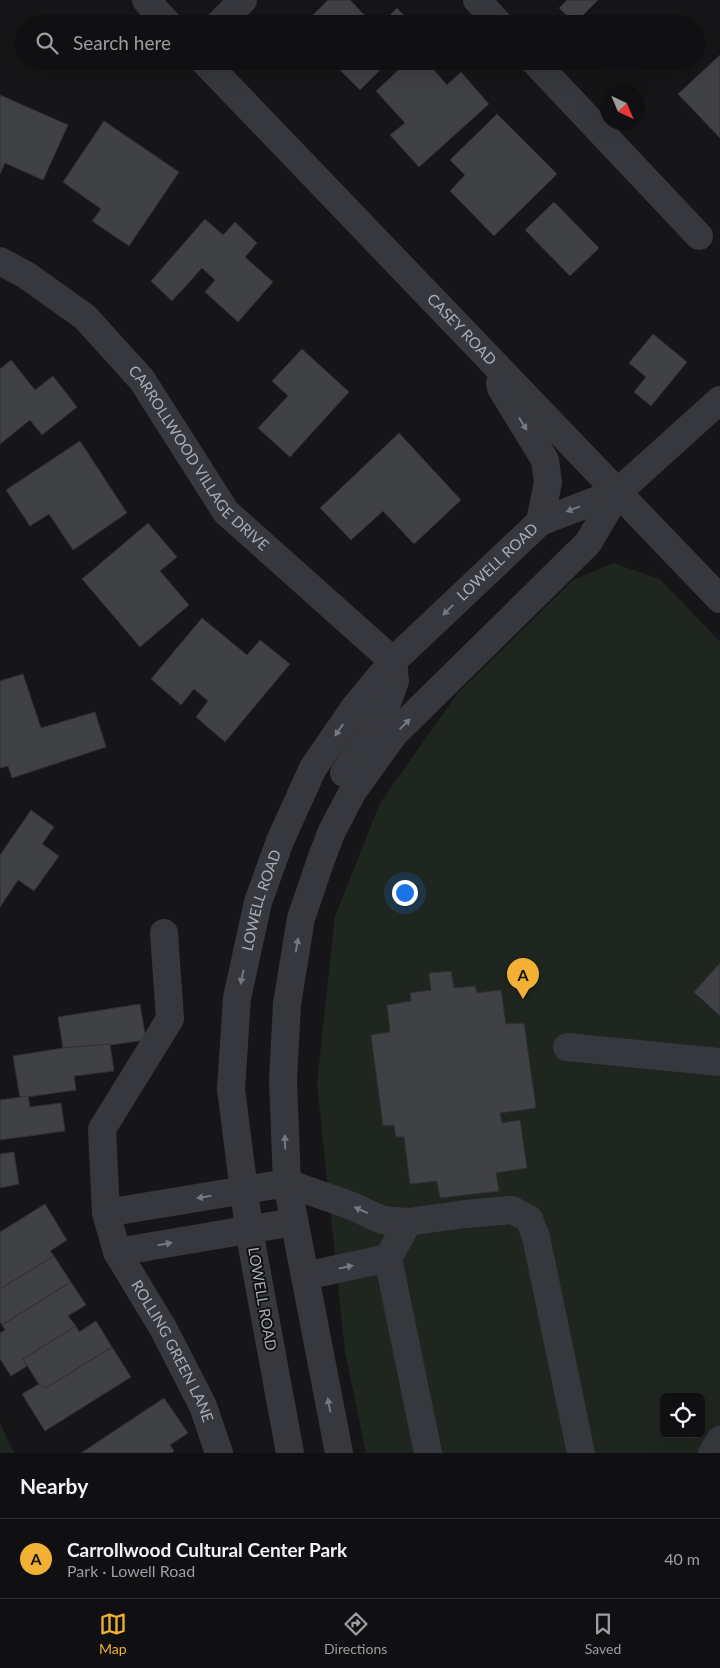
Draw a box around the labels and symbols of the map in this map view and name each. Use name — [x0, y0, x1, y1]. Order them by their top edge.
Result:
north arrow — [600, 85, 645, 130]
street label: CASEY ROAD — [424, 289, 501, 368]
street label: CARROLLWOOD VILLAGE DRIVE — [125, 361, 273, 554]
one-way arrow — [518, 417, 528, 430]
one-way arrow — [566, 506, 580, 514]
street label: LOWELL ROAD — [453, 519, 541, 604]
one-way arrow — [443, 604, 455, 616]
one-way arrow — [398, 718, 410, 730]
one-way arrow — [334, 723, 344, 737]
street label: LOWELL ROAD — [238, 847, 284, 952]
your location — [392, 880, 418, 906]
one-way arrow — [293, 937, 301, 953]
pin: A — [507, 958, 539, 999]
one-way arrow — [237, 969, 245, 985]
one-way arrow — [281, 1133, 289, 1149]
one-way arrow — [196, 1194, 212, 1202]
one-way arrow — [354, 1206, 368, 1214]
one-way arrow — [158, 1240, 174, 1248]
street label: LOWELL ROAD — [245, 1246, 281, 1352]
one-way arrow — [339, 1263, 354, 1271]
street label: ROLLING GREEN LANE — [128, 1277, 218, 1424]
one-way arrow — [325, 1397, 333, 1413]

